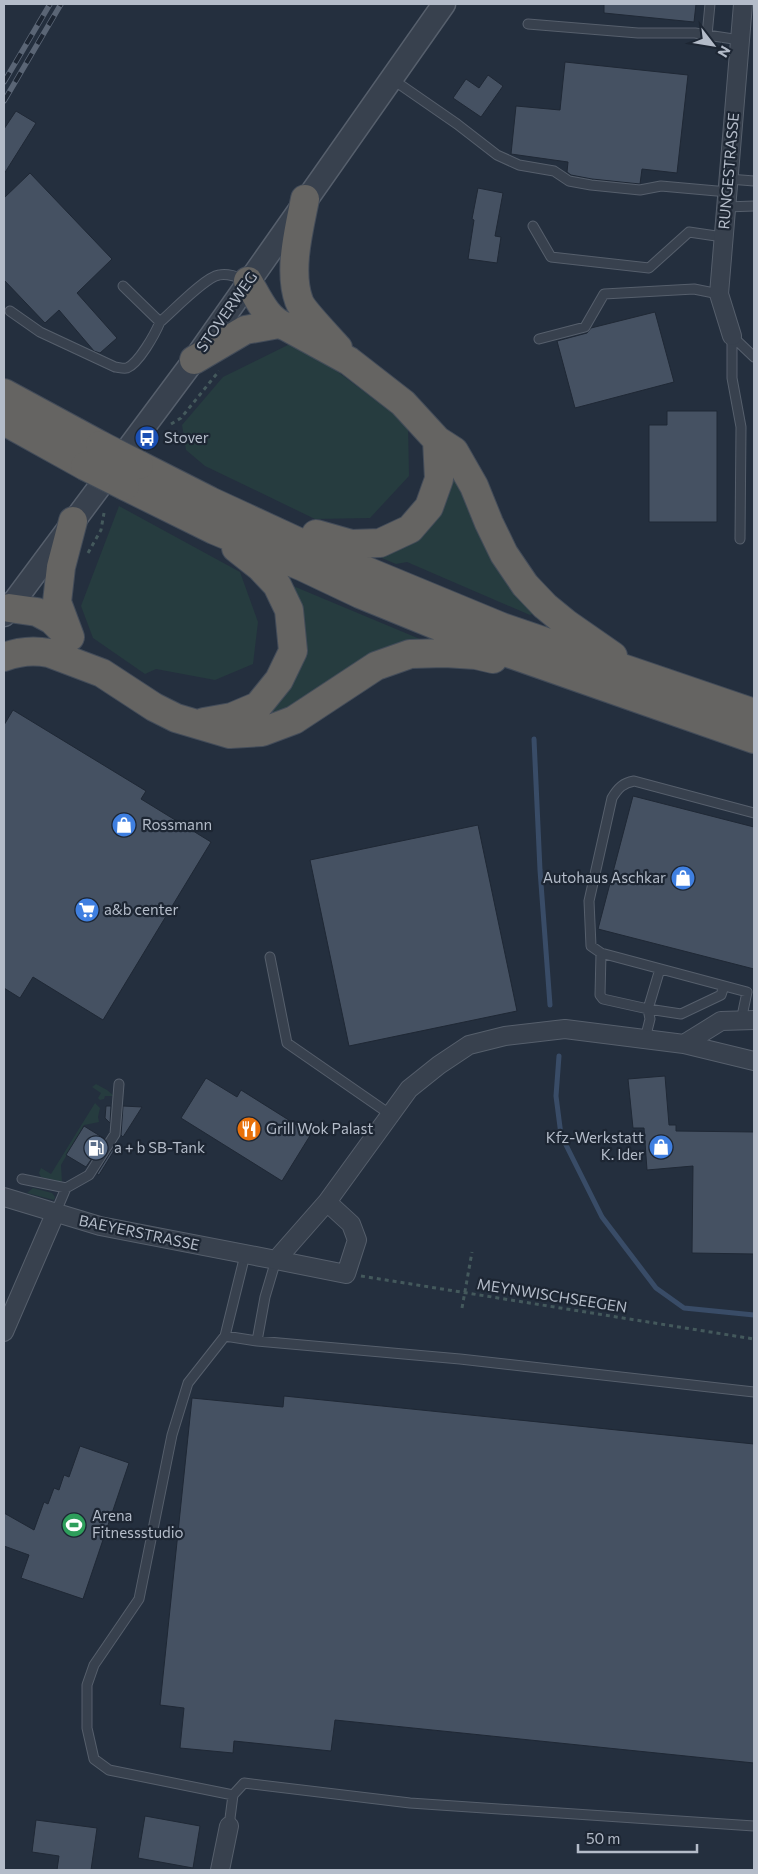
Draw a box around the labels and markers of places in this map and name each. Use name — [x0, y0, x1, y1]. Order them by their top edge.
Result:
bus stop icon: Stover — [134, 425, 160, 451]
place label: Stover — [164, 428, 209, 446]
shop icon: Rossmann — [111, 812, 137, 838]
place label: Rossmann — [142, 815, 212, 833]
shop icon: Autohaus Aschkar — [670, 865, 696, 891]
place label: Autohaus Aschkar — [543, 868, 666, 886]
supermarket icon: a&b center — [74, 897, 100, 923]
place label: a&b center — [104, 900, 178, 918]
restaurant icon: Grill Wok Palast — [236, 1116, 262, 1142]
place label: Grill Wok Palast — [266, 1119, 373, 1137]
place label: Kfz-Werkstatt K. Ider — [546, 1128, 644, 1163]
shop icon: Kfz-Werkstatt K. Ider — [648, 1134, 674, 1160]
fuel station icon: a + b SB-Tank — [83, 1135, 109, 1161]
place label: a + b SB-Tank — [114, 1138, 205, 1156]
place label: Arena Fitnessstudio — [92, 1506, 184, 1541]
sports icon: Arena Fitnessstudio — [61, 1512, 87, 1538]

